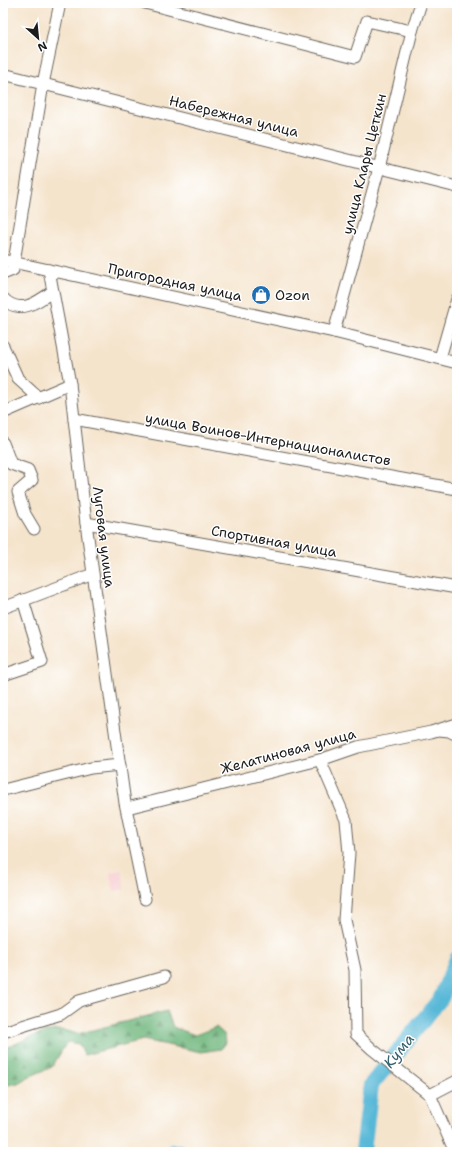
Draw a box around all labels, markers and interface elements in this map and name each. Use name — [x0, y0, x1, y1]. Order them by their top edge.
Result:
north arrow — [18, 18, 58, 58]
text: N — [35, 38, 50, 55]
street label: Набережная улица — [167, 91, 301, 141]
street label: улица Клары Цеткин — [338, 92, 390, 236]
street label: Пригородная улица — [106, 259, 244, 305]
shop icon: Ozon — [250, 284, 272, 306]
place label: Ozon — [275, 286, 310, 304]
street label: улица Воинов-Интернационалистов — [144, 409, 392, 469]
street label: Луговая улица — [89, 485, 119, 589]
street label: Спортивная улица — [210, 521, 339, 561]
street label: Желатиновая улица — [218, 724, 358, 778]
water label: Кума — [379, 1030, 419, 1072]

